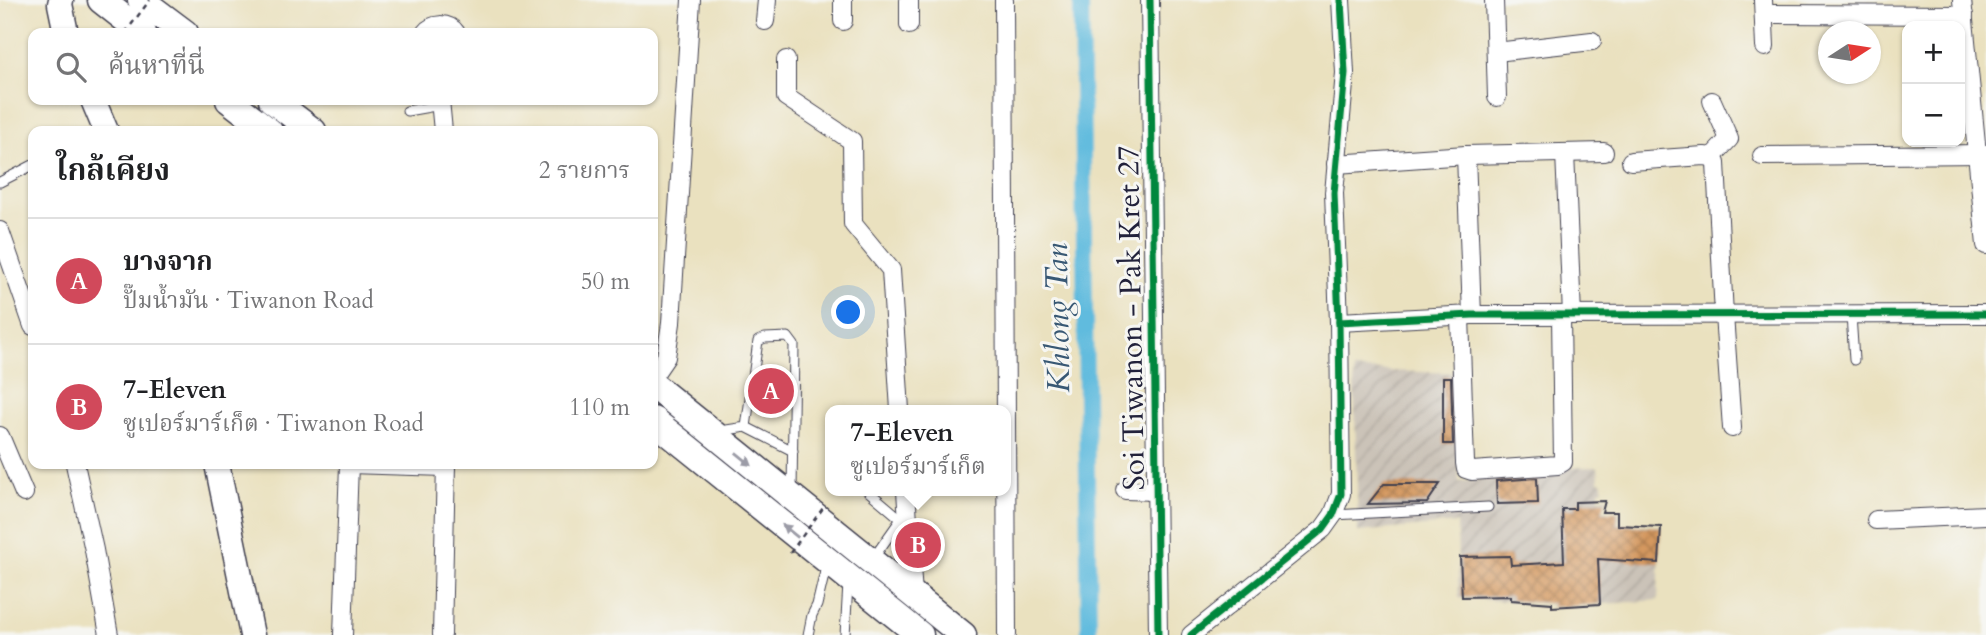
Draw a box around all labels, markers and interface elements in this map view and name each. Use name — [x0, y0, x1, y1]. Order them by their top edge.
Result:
north arrow — [1818, 21, 1881, 84]
map controls — [1902, 21, 1965, 147]
button: + — [1902, 21, 1965, 84]
search box — [28, 28, 658, 105]
icon: search — [52, 48, 90, 86]
text: ค้นหาที่นี่ — [108, 48, 205, 83]
button: − — [1902, 84, 1965, 147]
street label: Soi Tiwanon - Pak Kret 27 — [1108, 145, 1155, 491]
text: ใกล้เคียง — [56, 150, 170, 191]
text: 2 รายการ — [539, 155, 630, 186]
water label: Khlong Tan — [1035, 242, 1081, 393]
text: บางจาก — [123, 244, 213, 279]
text: A — [70, 266, 88, 297]
text: 50 m — [581, 266, 630, 297]
text: ปั๊มน้ำมัน · Tiwanon Road — [123, 285, 374, 316]
your location — [831, 295, 865, 329]
pin: A — [748, 365, 794, 417]
text: 7-Eleven — [123, 372, 227, 407]
text: B — [71, 392, 87, 423]
text: 110 m — [569, 392, 630, 423]
popup — [825, 405, 1011, 496]
text: ซูเปอร์มาร์เก็ต · Tiwanon Road — [123, 408, 424, 439]
text: 7-Eleven — [850, 415, 954, 450]
one-way arrow — [735, 451, 752, 466]
text: ซูเปอร์มาร์เก็ต — [850, 451, 986, 482]
pin: B — [895, 519, 941, 571]
one-way arrow — [782, 523, 800, 538]

